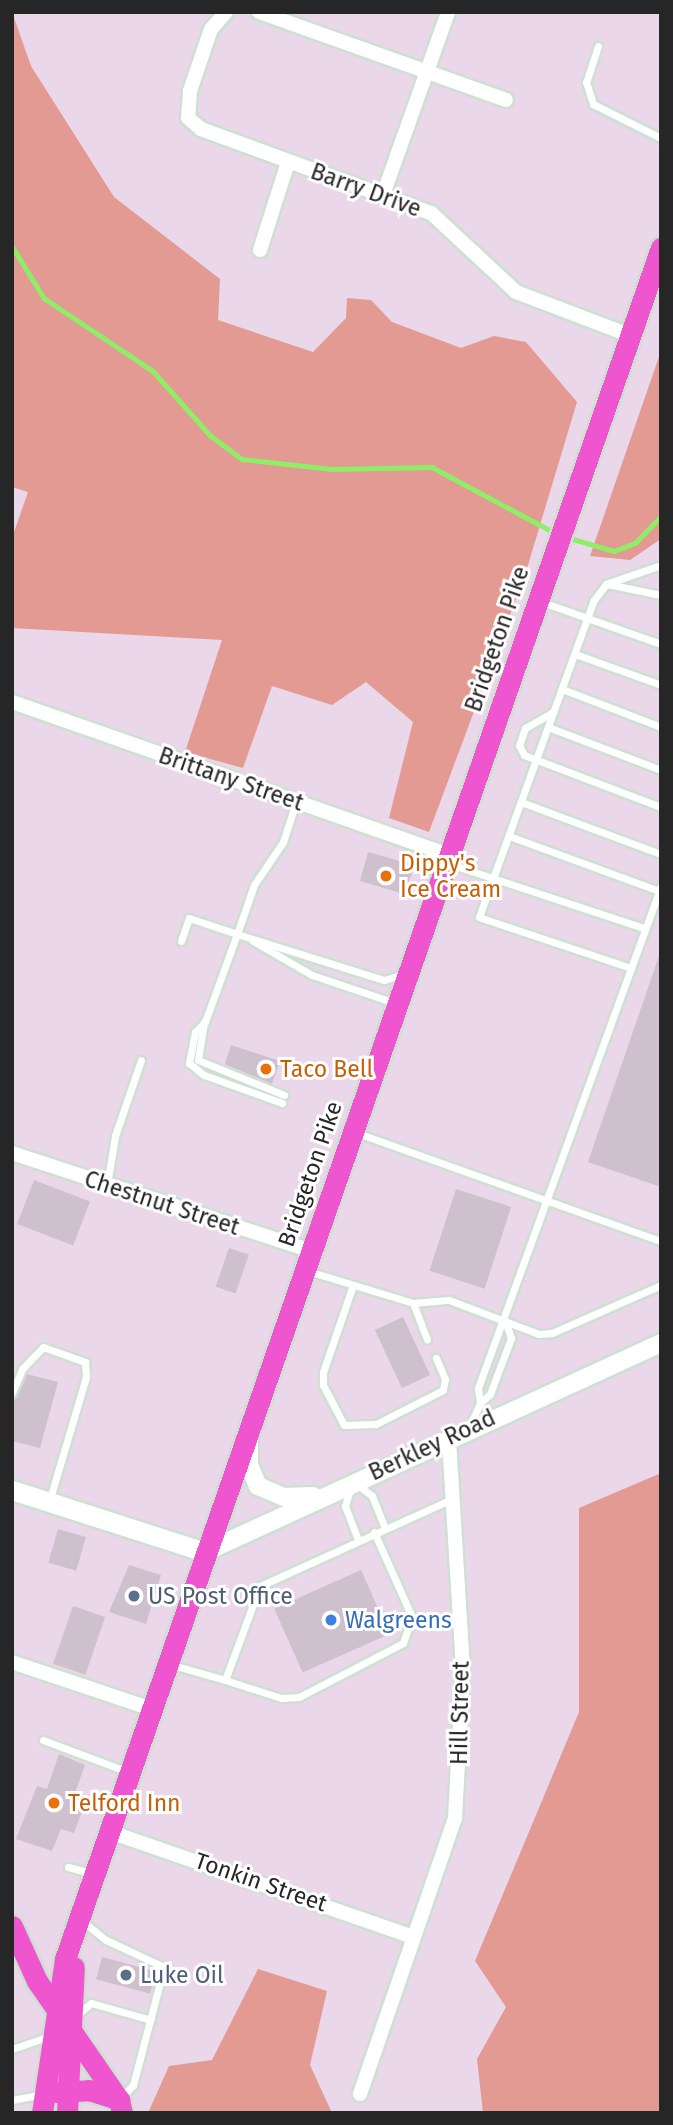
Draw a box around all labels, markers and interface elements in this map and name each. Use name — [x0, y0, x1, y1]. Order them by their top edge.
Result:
street label: Barry Drive — [307, 157, 425, 223]
street label: Bridgeton Pike — [459, 563, 535, 715]
street label: Brittany Street — [155, 741, 307, 817]
place label: Dippy's Ice Cream — [400, 849, 501, 903]
marker: Dippy's Ice Cream — [378, 868, 394, 884]
place label: Taco Bell — [280, 1055, 373, 1083]
marker: Taco Bell — [258, 1061, 274, 1077]
street label: Bridgeton Pike — [272, 1098, 348, 1250]
street label: Chestnut Street — [81, 1165, 243, 1241]
street label: Berkley Road — [364, 1404, 500, 1486]
place label: US Post Office — [148, 1582, 293, 1610]
marker: US Post Office — [126, 1588, 142, 1604]
place label: Walgreens — [345, 1606, 452, 1634]
marker: Walgreens — [323, 1612, 339, 1628]
street label: Hill Street — [445, 1661, 475, 1765]
place label: Telford Inn — [68, 1789, 181, 1817]
marker: Telford Inn — [46, 1795, 62, 1811]
street label: Tonkin Street — [191, 1847, 331, 1917]
place label: Luke Oil — [140, 1961, 224, 1989]
marker: Luke Oil — [118, 1967, 134, 1983]

